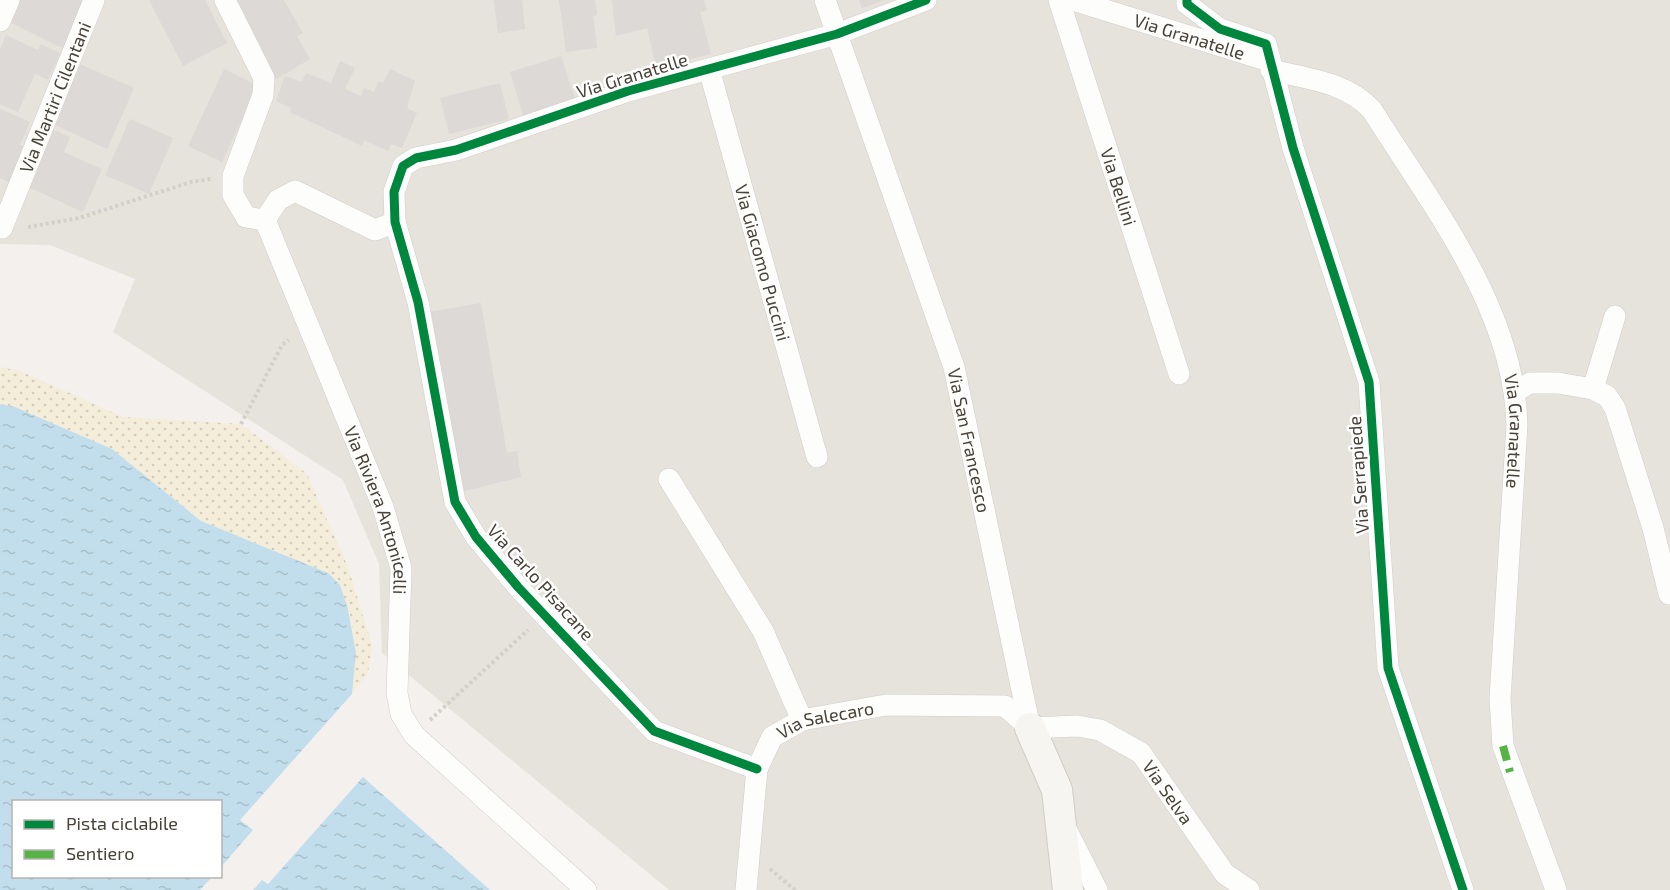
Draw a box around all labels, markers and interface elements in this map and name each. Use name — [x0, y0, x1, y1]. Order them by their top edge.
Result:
street label: Via Granatelle — [1131, 9, 1248, 64]
street label: Via Martiri Cilentani — [14, 18, 95, 176]
street label: Via Granatelle — [574, 48, 690, 102]
street label: Via Bellini — [1096, 145, 1142, 228]
street label: Via Giacomo Puccini — [731, 182, 795, 343]
street label: Via San Francesco — [944, 366, 995, 515]
street label: Via Granatelle — [1500, 372, 1528, 489]
street label: Via Serrapiede — [1343, 415, 1373, 535]
street label: Via Riviera Antonicelli — [340, 423, 412, 595]
street label: Via Carlo Pisacane — [483, 519, 599, 645]
street label: Via Salecaro — [773, 696, 876, 743]
street label: Via Selva — [1138, 756, 1198, 829]
legend — [12, 800, 222, 878]
text: Pista ciclabile — [66, 812, 178, 834]
text: Sentiero — [66, 842, 134, 864]

